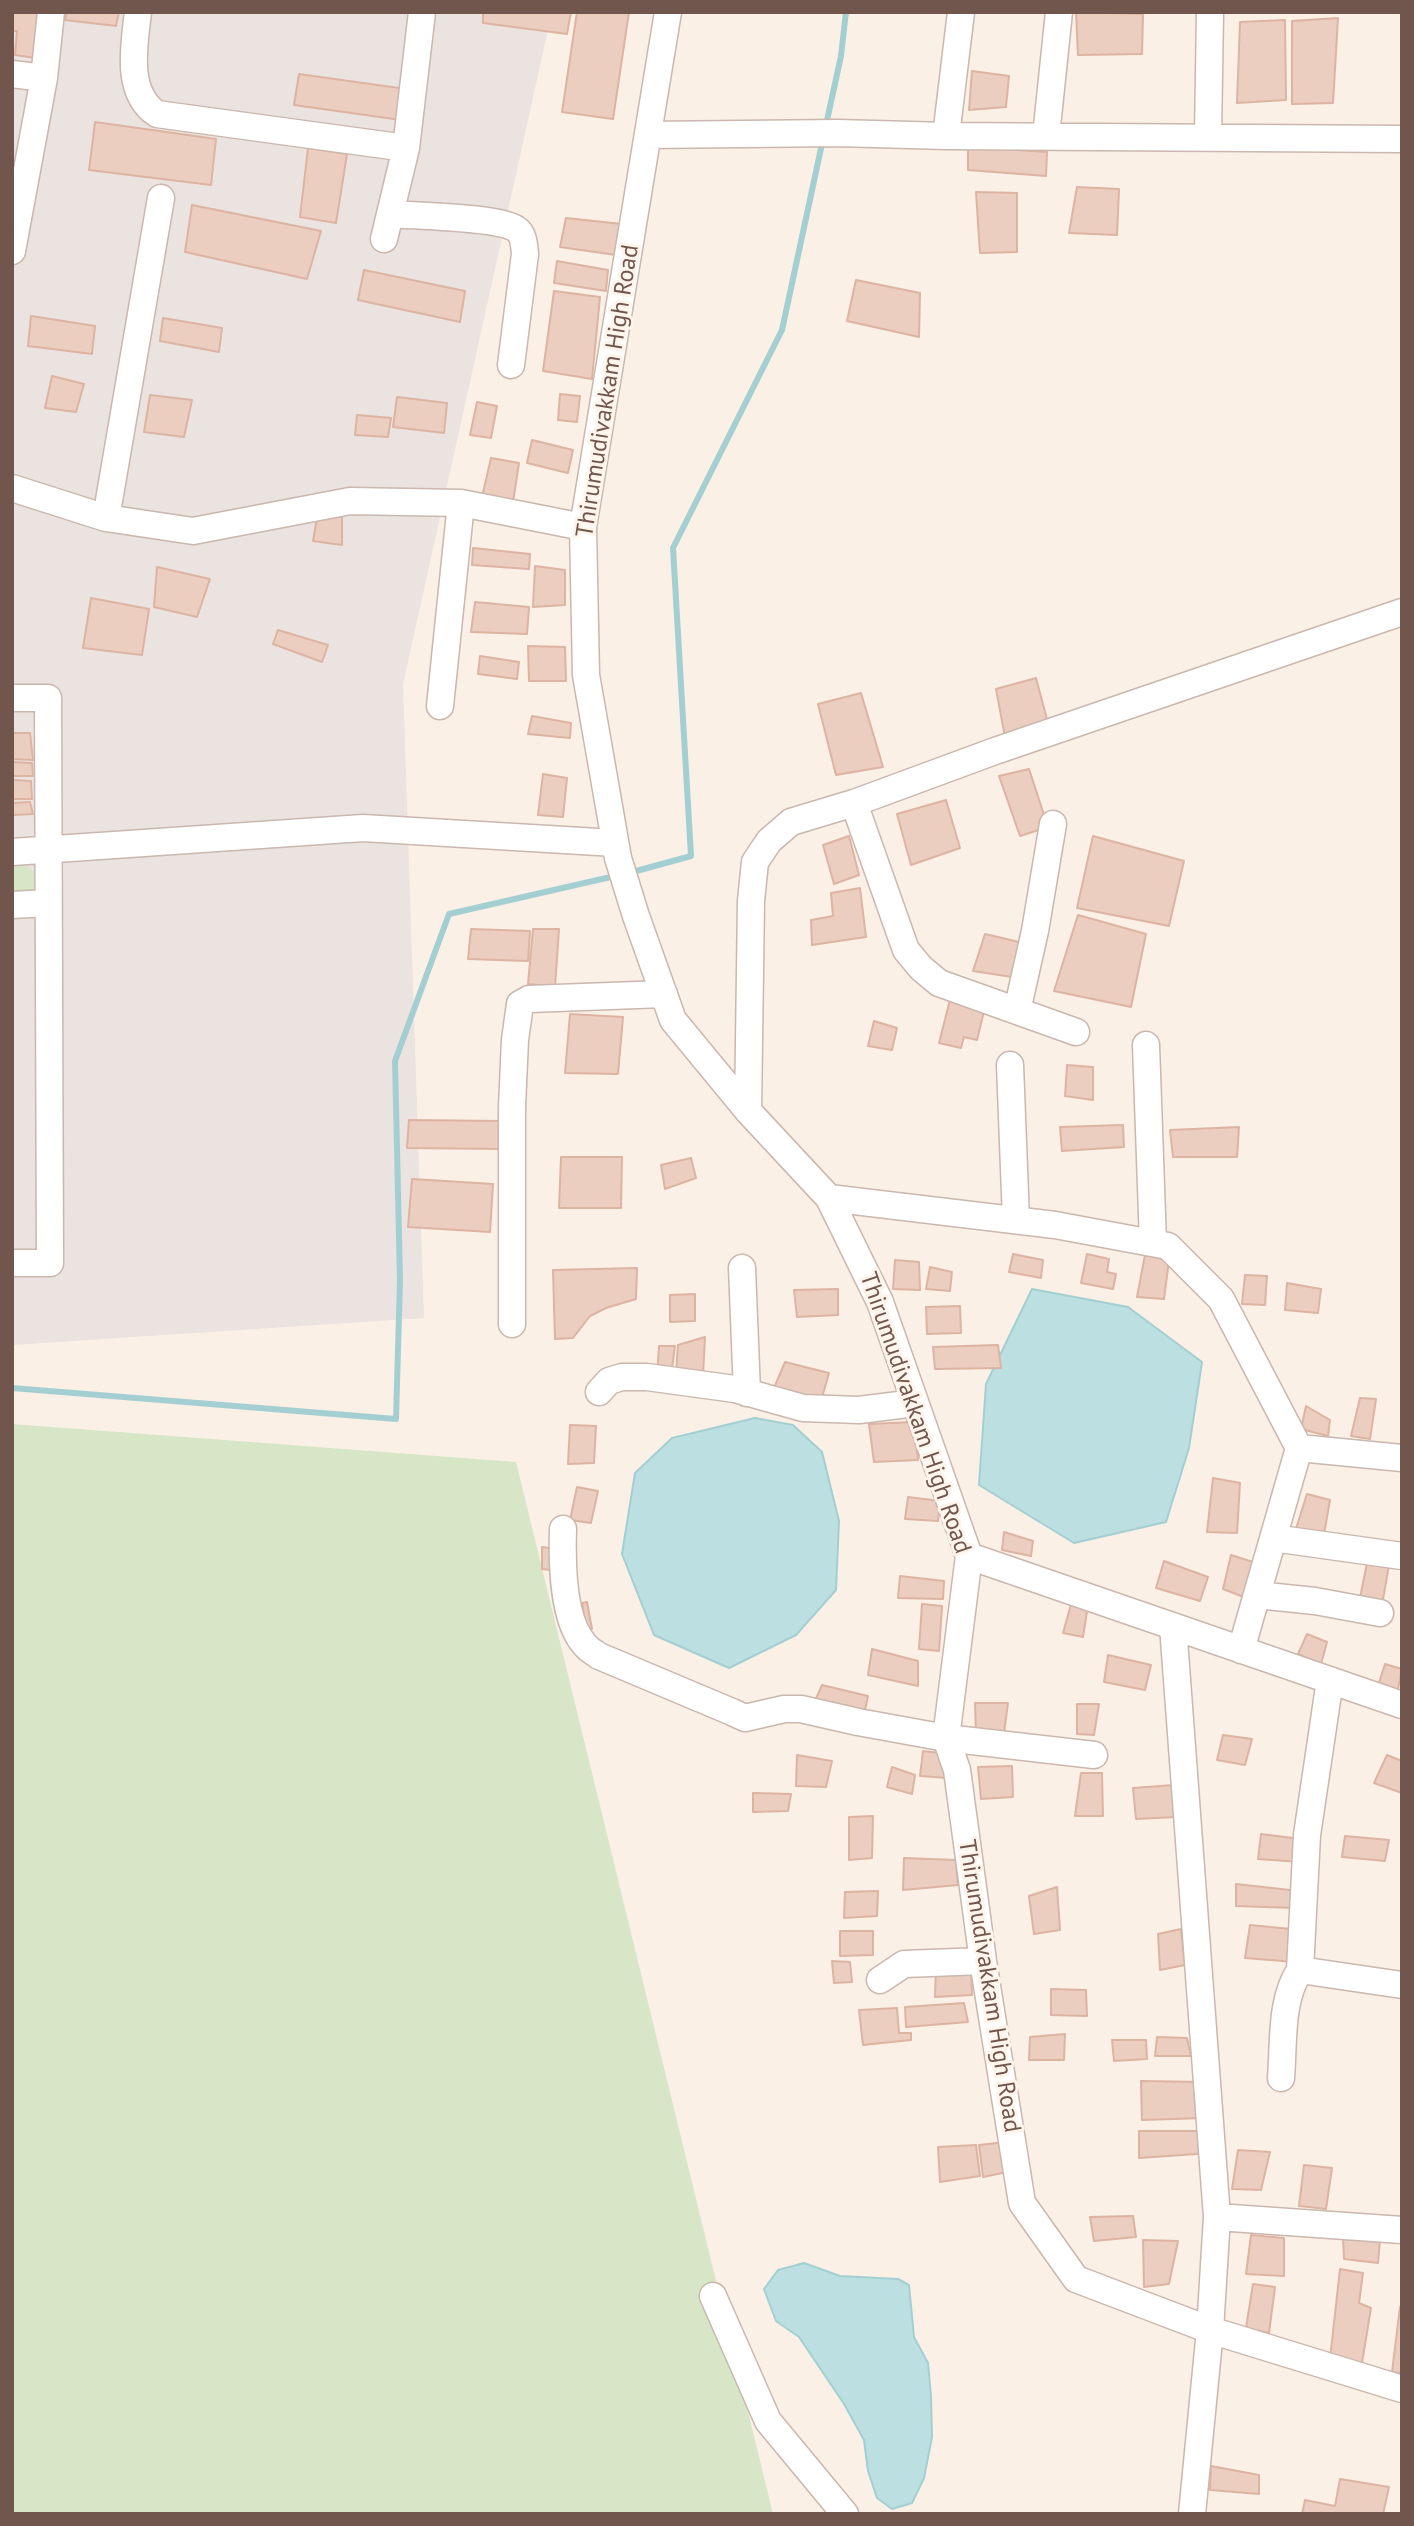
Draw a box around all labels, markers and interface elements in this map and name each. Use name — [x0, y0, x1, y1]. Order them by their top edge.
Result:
street label: Thirumudivakkam High Road — [571, 243, 645, 539]
street label: Thirumudivakkam High Road — [853, 1268, 977, 1558]
street label: Thirumudivakkam High Road — [952, 1838, 1026, 2134]

